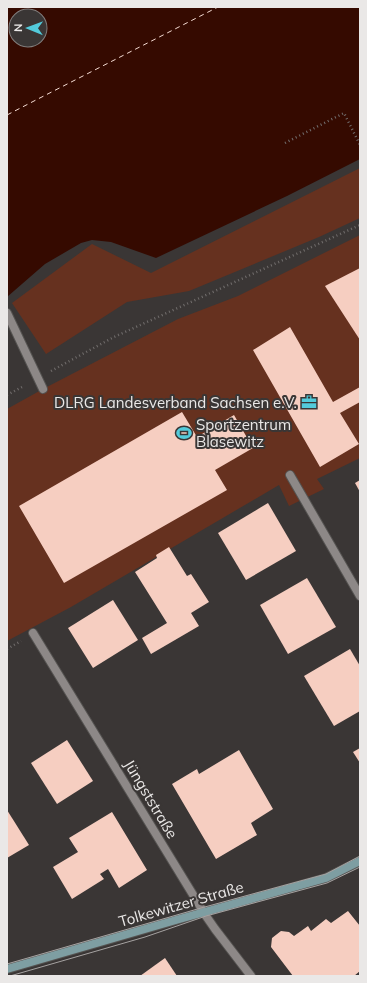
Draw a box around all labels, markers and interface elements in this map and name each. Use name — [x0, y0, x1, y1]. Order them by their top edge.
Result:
north arrow — [8, 8, 48, 48]
text: N — [11, 24, 25, 32]
place label: DLRG Landesverband Sachsen e.V. — [54, 393, 297, 412]
office icon: DLRG Landesverband Sachsen e.V. — [300, 393, 318, 411]
place label: Sportzentrum Blasewitz — [196, 415, 291, 451]
sports icon: Sportzentrum Blasewitz — [175, 424, 193, 442]
street label: Jüngststraße — [120, 756, 182, 842]
street label: Tolkewitzer Straße — [116, 877, 246, 931]

